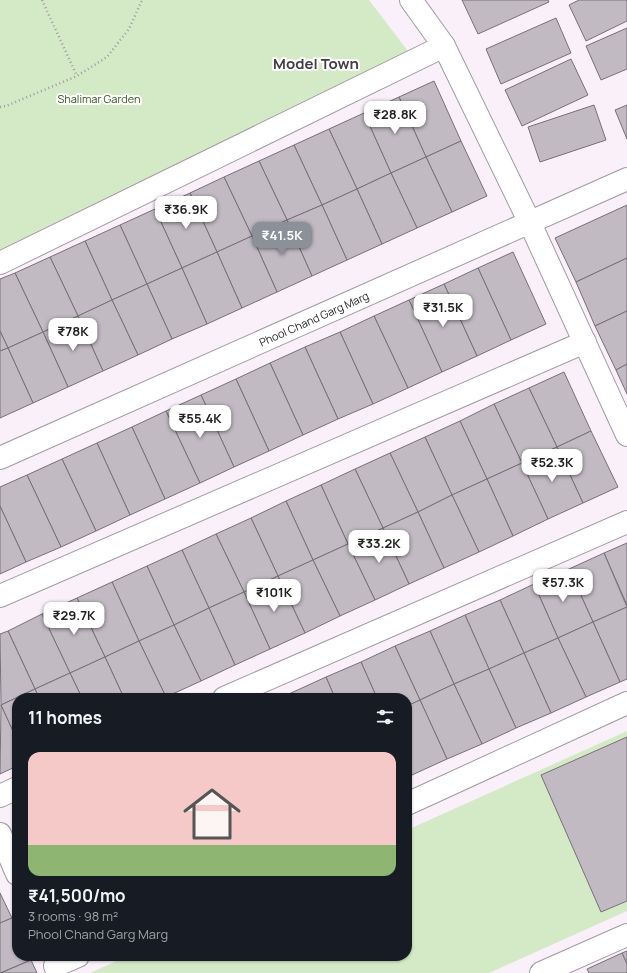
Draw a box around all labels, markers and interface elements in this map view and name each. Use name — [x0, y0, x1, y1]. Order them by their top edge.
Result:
district label: Model Town — [273, 53, 359, 74]
park label: Shalimar Garden — [57, 91, 141, 106]
pin: ₹28.8K — [362, 101, 428, 135]
text: ₹28.8K — [373, 105, 417, 123]
pin: ₹36.9K — [153, 196, 219, 230]
text: ₹36.9K — [164, 200, 208, 218]
pin: ₹41.5K — [249, 222, 315, 256]
text: ₹41.5K — [261, 226, 303, 244]
street label: Phool Chand Garg Marg — [257, 288, 371, 350]
pin: ₹31.5K — [410, 294, 476, 328]
text: ₹31.5K — [423, 298, 463, 316]
pin: ₹78K — [49, 318, 97, 352]
text: ₹78K — [57, 322, 89, 340]
pin: ₹55.4K — [167, 405, 233, 439]
text: ₹55.4K — [178, 409, 222, 427]
pin: ₹52.3K — [519, 449, 585, 483]
text: ₹52.3K — [531, 453, 573, 471]
pin: ₹33.2K — [346, 530, 412, 564]
text: ₹33.2K — [357, 534, 401, 552]
pin: ₹57.3K — [530, 569, 596, 603]
text: ₹57.3K — [542, 573, 584, 591]
pin: ₹101K — [246, 579, 302, 613]
text: ₹101K — [256, 583, 292, 601]
pin: ₹29.7K — [41, 602, 107, 636]
text: ₹29.7K — [52, 606, 96, 624]
text: 11 homes — [28, 706, 102, 729]
icon: filters — [374, 706, 396, 728]
icon: home — [176, 778, 248, 850]
text: ₹41,500/mo — [28, 884, 126, 907]
text: 3 rooms · 98 m² — [28, 907, 118, 925]
text: Phool Chand Garg Marg — [28, 925, 168, 943]

